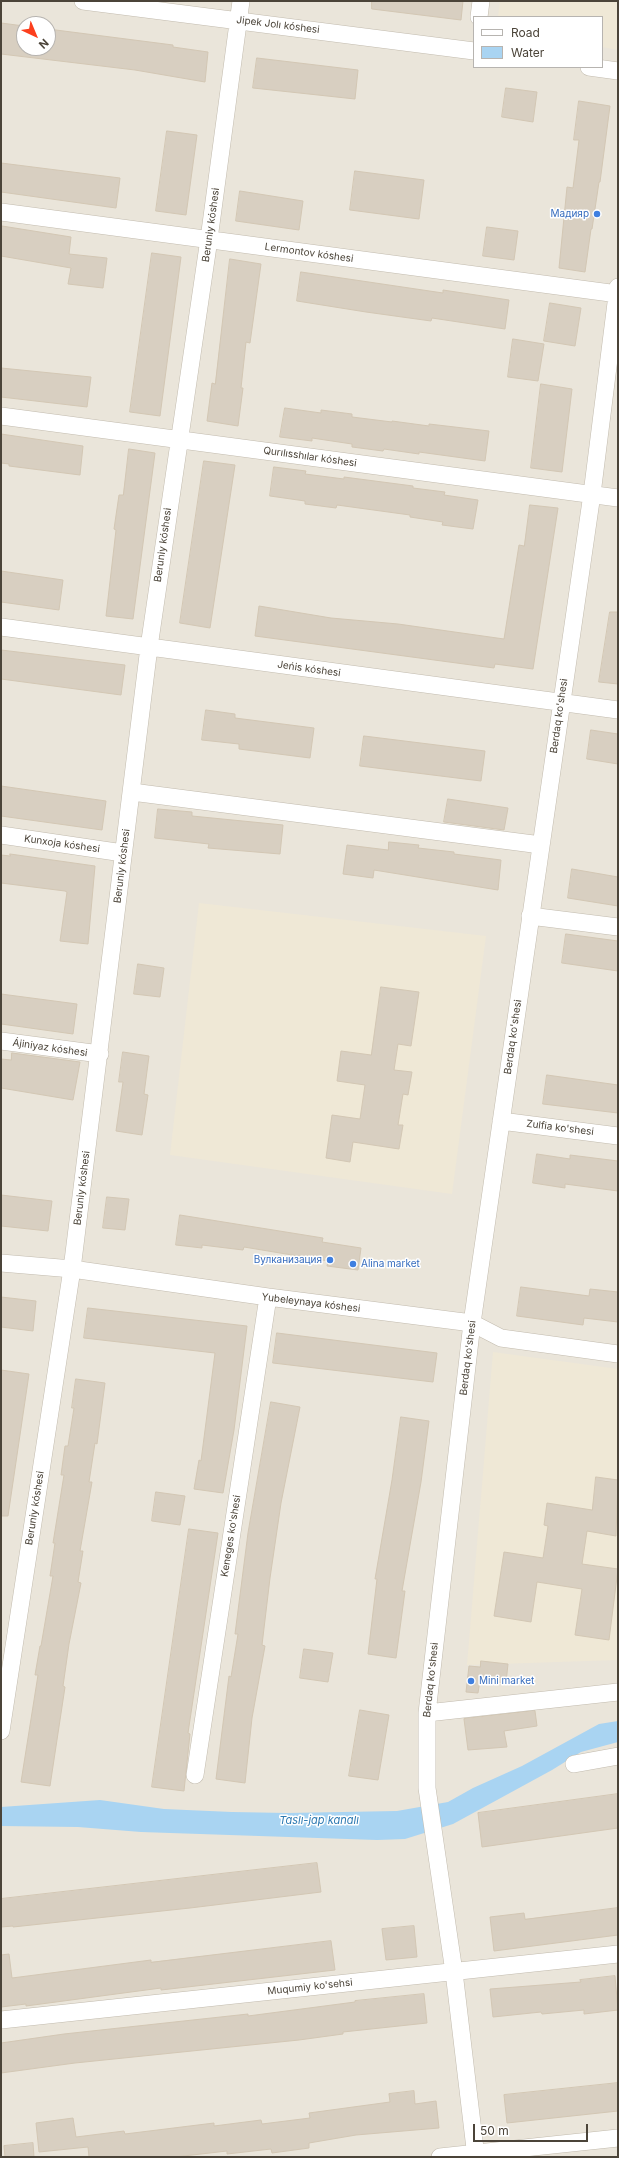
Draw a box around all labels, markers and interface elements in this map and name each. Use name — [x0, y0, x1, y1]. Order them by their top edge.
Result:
street label: Jipek Jolı kóshesi — [236, 14, 320, 36]
north arrow — [16, 16, 56, 56]
legend — [473, 16, 603, 68]
text: Road — [511, 25, 540, 40]
text: N — [36, 36, 52, 52]
text: Water — [511, 45, 544, 60]
street label: Beruniy kóshesi — [200, 187, 222, 263]
place label: Мадияр — [550, 208, 589, 220]
marker: Мадияр — [592, 209, 602, 219]
street label: Lermontov kóshesi — [264, 241, 354, 265]
street label: Qurılısshılar kóshesi — [263, 445, 357, 469]
street label: Beruniy kóshesi — [152, 507, 174, 583]
street label: Jeńis kóshesi — [277, 659, 341, 679]
street label: Berdaq ko'shesi — [548, 678, 570, 754]
street label: Beruniy kóshesi — [111, 828, 133, 904]
street label: Kunxoja kóshesi — [23, 833, 101, 855]
street label: Berdaq ko'shesi — [502, 999, 524, 1075]
street label: Ájiniyaz kóshesi — [12, 1037, 88, 1059]
street label: Zulfia ko'shesi — [526, 1118, 594, 1138]
street label: Beruniy kóshesi — [71, 1150, 93, 1226]
place label: Вулканизация — [254, 1254, 322, 1266]
marker: Вулканизация — [325, 1255, 335, 1265]
place label: Alina market — [361, 1258, 420, 1270]
marker: Alina market — [348, 1259, 358, 1269]
street label: Yubeleynaya kóshesi — [261, 1291, 361, 1315]
street label: Berdaq ko'shesi — [457, 1320, 479, 1396]
street label: Beruniy kóshesi — [23, 1470, 47, 1546]
street label: Keneges ko'shesi — [219, 1494, 243, 1578]
street label: Berdaq ko'shesi — [421, 1642, 441, 1718]
place label: Mini market — [479, 1675, 534, 1687]
marker: Mini market — [466, 1676, 476, 1686]
water label: Taslı-jap kanalı — [279, 1814, 359, 1828]
street label: Muqumiy ko'sehsi — [267, 1977, 353, 1997]
scale bar — [475, 2116, 590, 2142]
text: 50 m — [480, 2123, 509, 2138]

